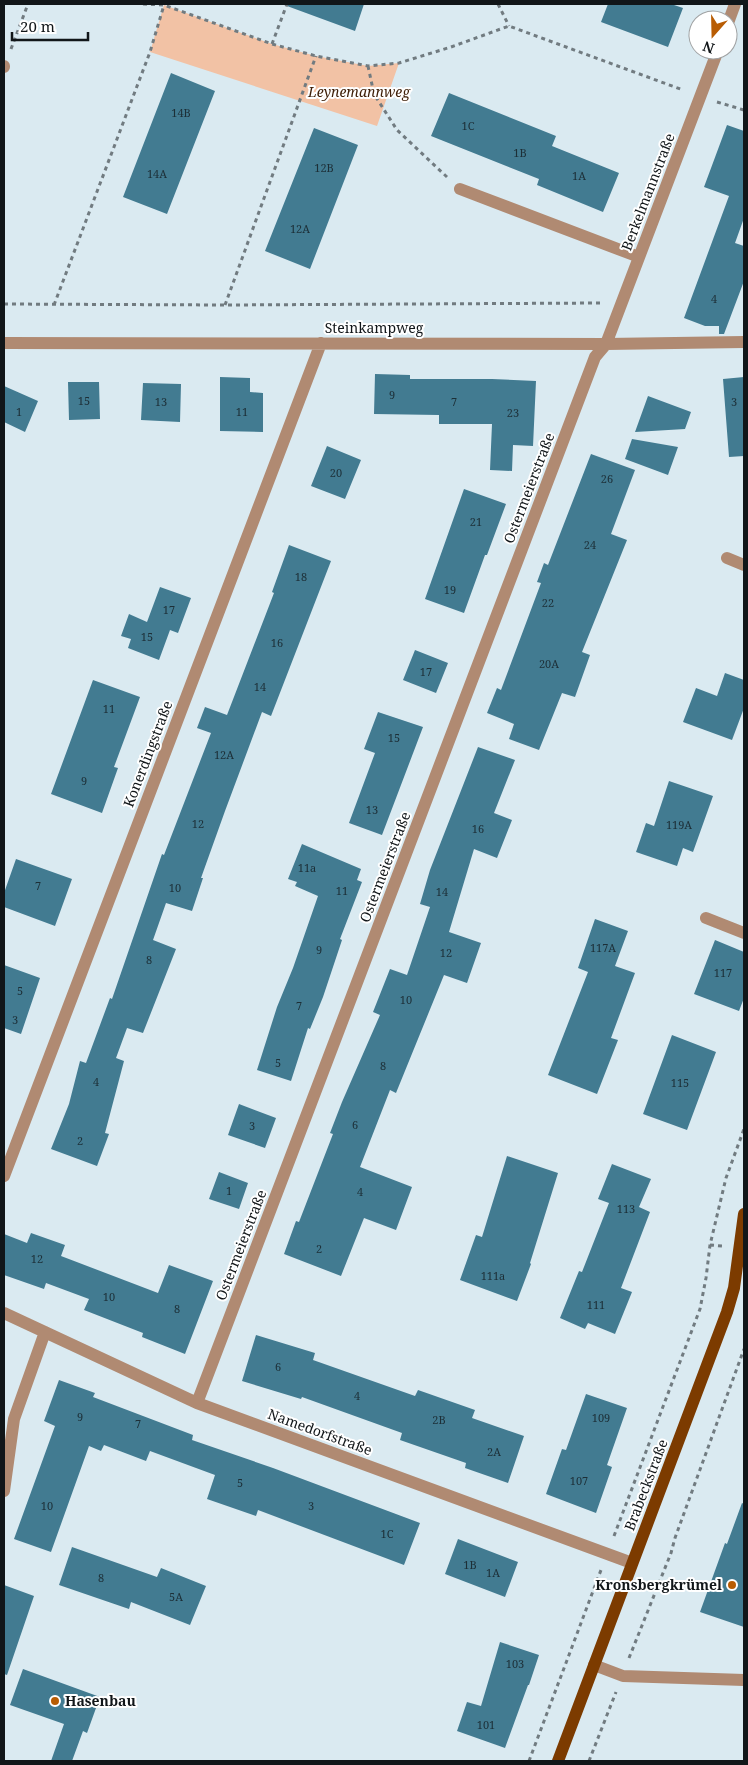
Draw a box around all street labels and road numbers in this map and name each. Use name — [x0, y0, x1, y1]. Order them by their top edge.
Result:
street label: Berkelmannstraße — [616, 130, 679, 253]
street label: Steinkampweg — [325, 318, 424, 337]
street label: Ostermeierstraße — [499, 430, 558, 546]
street label: Konerdingstraße — [119, 698, 177, 810]
street label: Ostermeierstraße — [355, 809, 414, 925]
street label: Ostermeierstraße — [211, 1187, 270, 1303]
street label: Namedorfstraße — [265, 1404, 375, 1459]
street label: Brabeckstraße — [619, 1436, 672, 1533]

